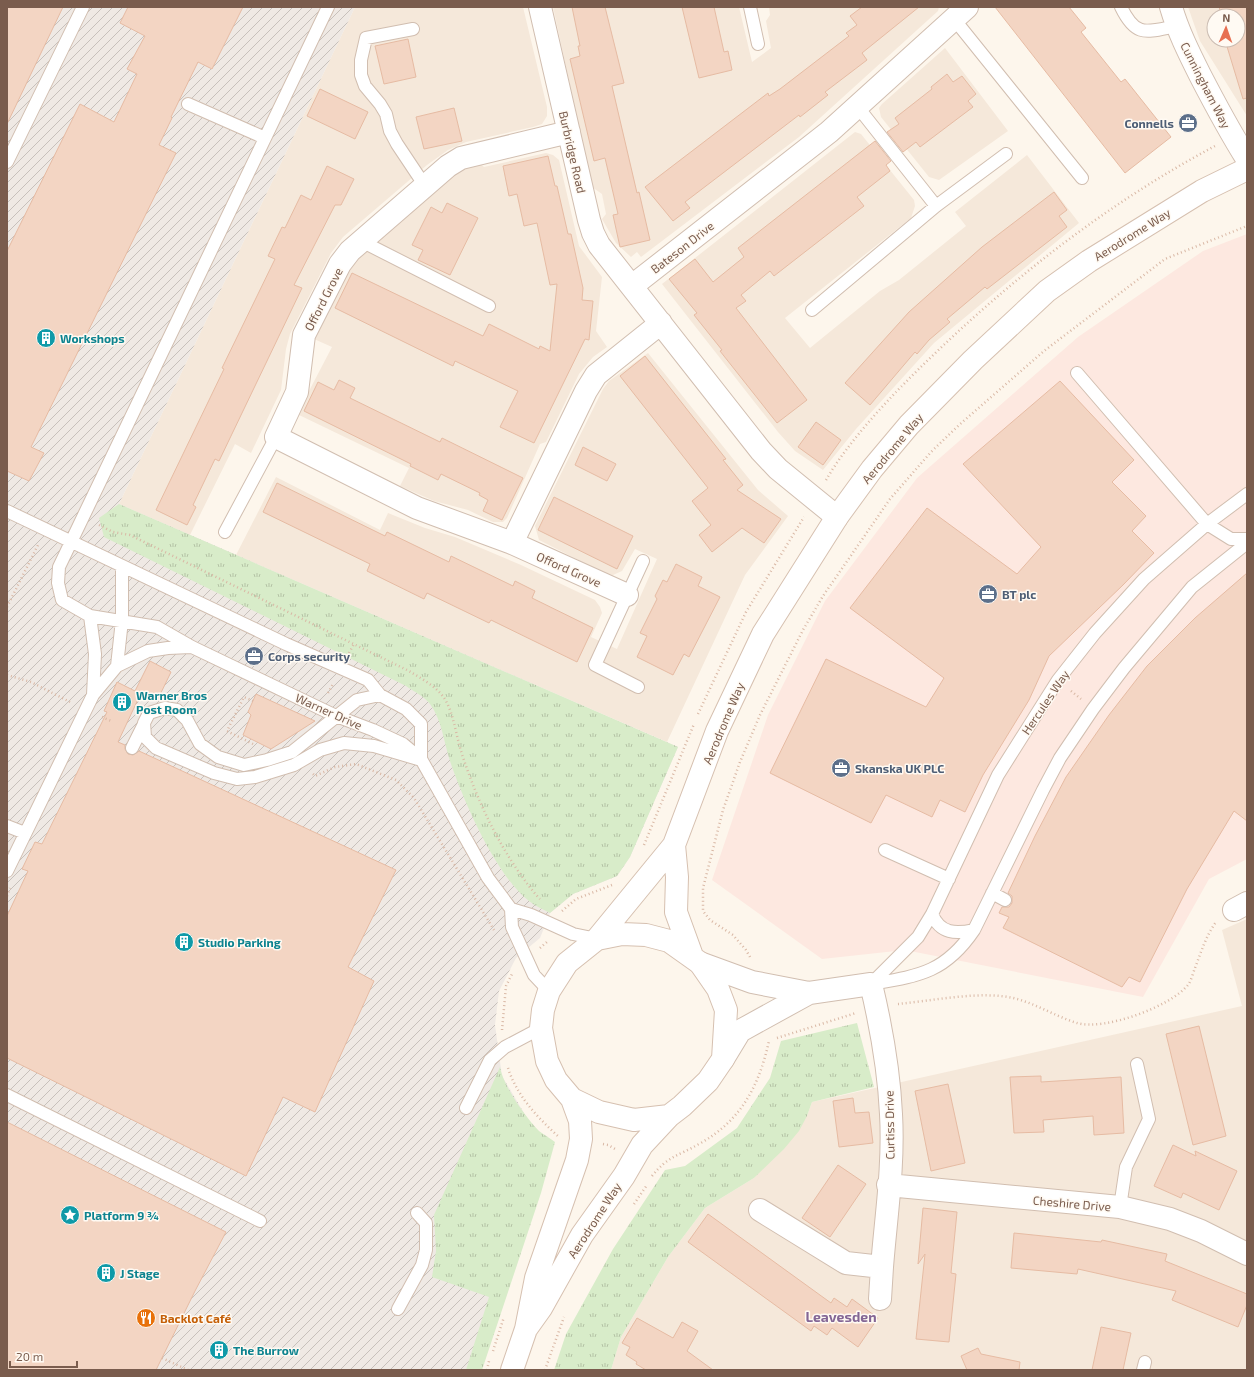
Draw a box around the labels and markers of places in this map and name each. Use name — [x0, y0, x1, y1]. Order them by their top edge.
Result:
office icon: Connells — [1177, 112, 1199, 134]
place label: Connells — [1124, 116, 1174, 130]
building icon: Workshops — [35, 327, 57, 349]
place label: Workshops — [60, 331, 125, 345]
office icon: BT plc — [977, 583, 999, 605]
place label: BT plc — [1002, 587, 1036, 601]
office icon: Corps security — [243, 645, 265, 667]
place label: Corps security — [268, 649, 350, 664]
place label: Warner Bros Post Room — [136, 688, 207, 716]
building icon: Warner Bros Post Room — [111, 691, 133, 713]
office icon: Skanska UK PLC — [830, 757, 852, 779]
place label: Skanska UK PLC — [855, 761, 944, 775]
building icon: Studio Parking — [173, 931, 195, 953]
place label: Studio Parking — [198, 935, 281, 949]
place icon: Platform 9 ¾ — [59, 1204, 81, 1226]
place label: Platform 9 ¾ — [84, 1208, 159, 1222]
building icon: J Stage — [95, 1262, 117, 1284]
place label: J Stage — [120, 1266, 160, 1280]
restaurant icon: Backlot Café — [135, 1307, 157, 1329]
place label: Backlot Café — [160, 1311, 232, 1325]
building icon: The Burrow — [208, 1339, 230, 1361]
place label: The Burrow — [233, 1343, 300, 1357]

